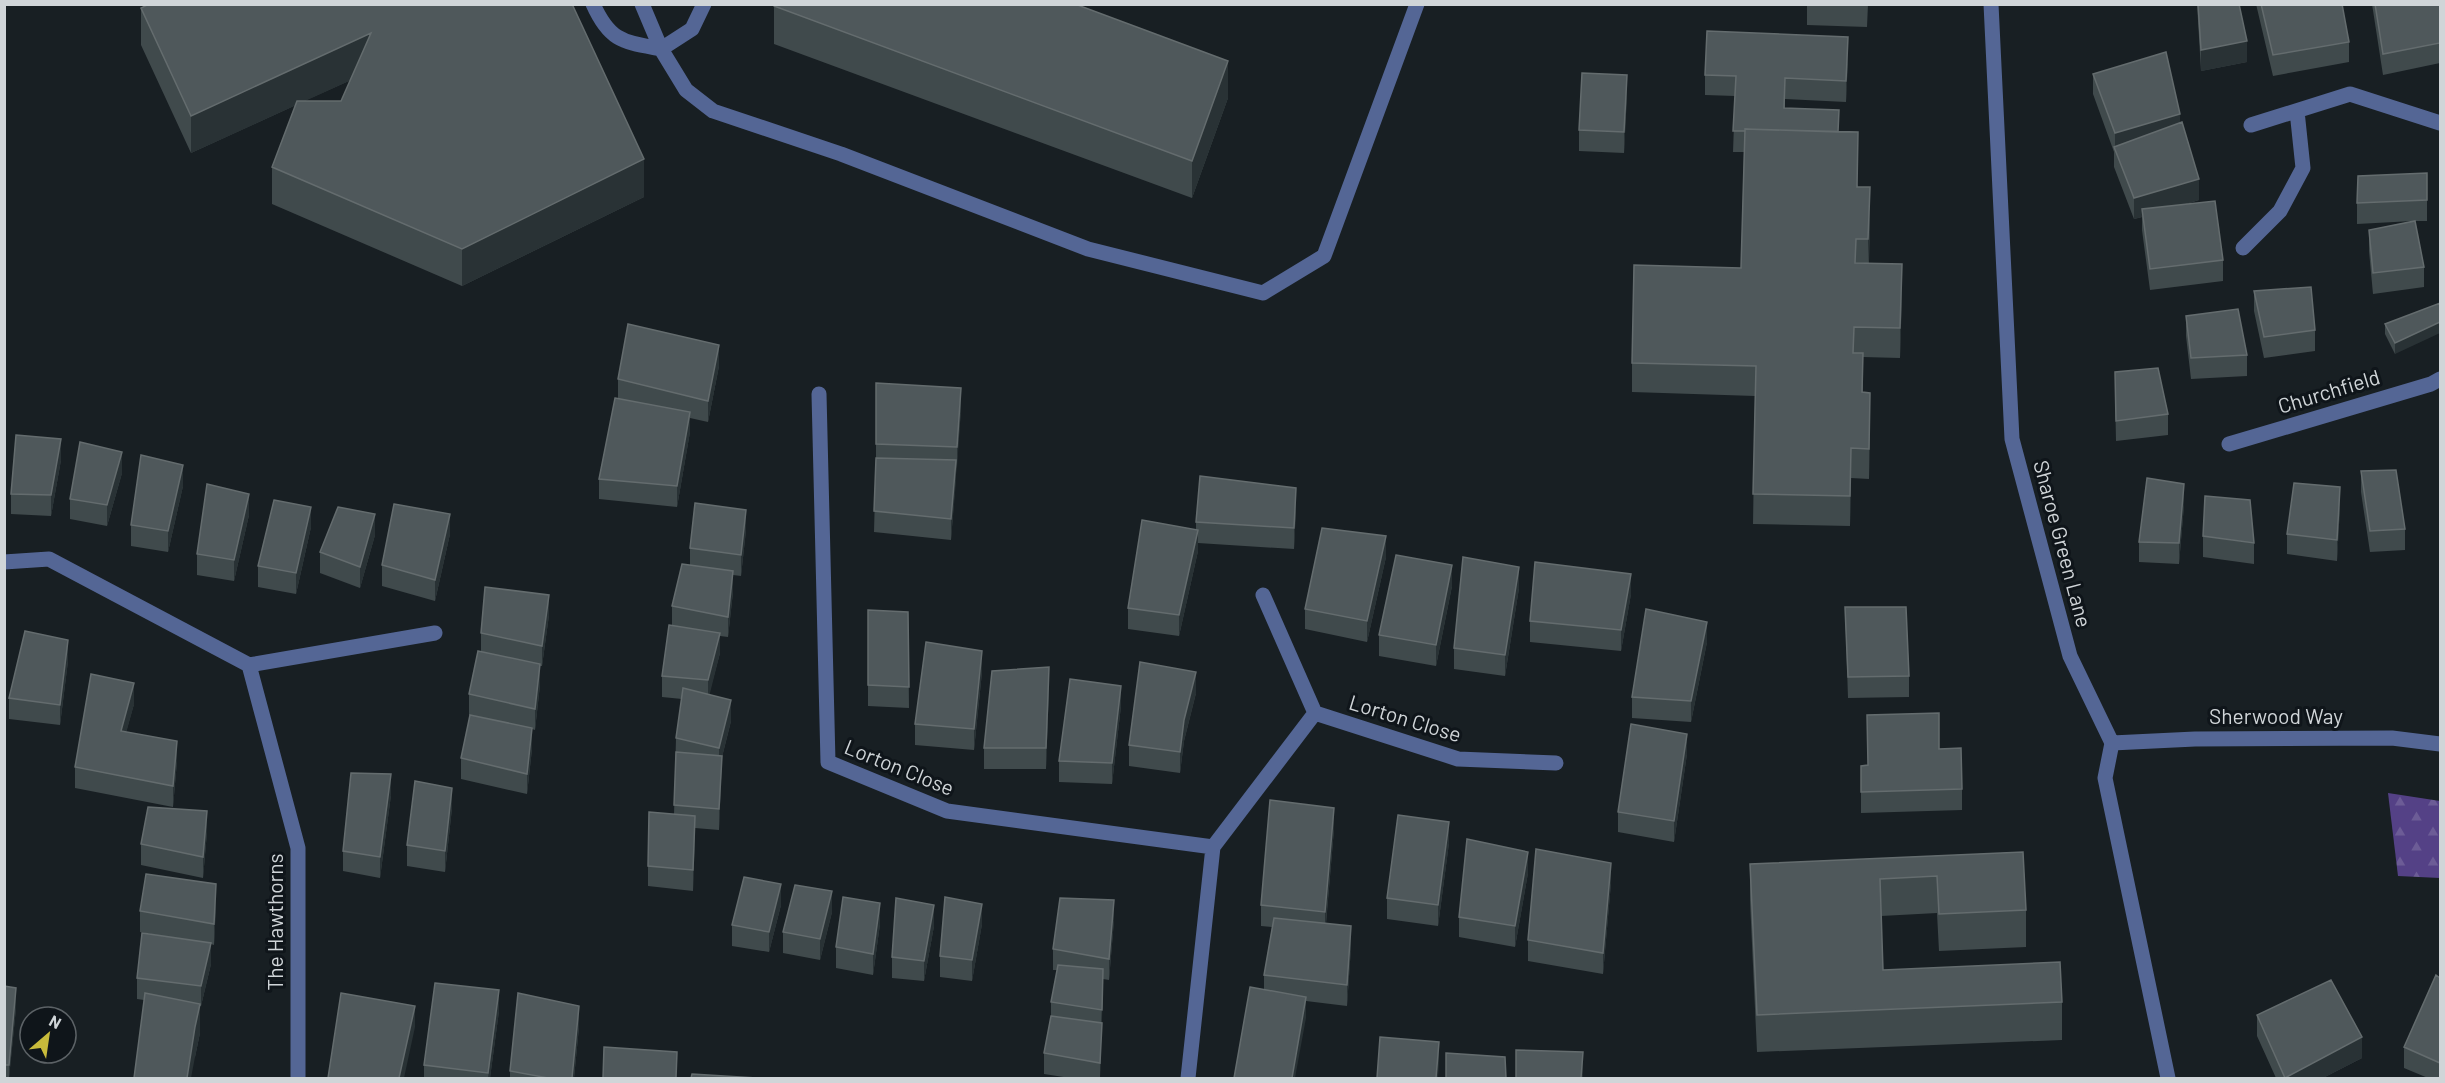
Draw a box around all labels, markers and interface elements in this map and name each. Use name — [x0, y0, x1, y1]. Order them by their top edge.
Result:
street label: Churchfield — [2274, 363, 2383, 418]
street label: Sharoe Green Lane — [2029, 457, 2098, 630]
street label: Lorton Close — [1346, 689, 1465, 746]
street label: Sherwood Way — [2209, 703, 2343, 728]
street label: Lorton Close — [841, 733, 958, 800]
street label: The Hawthorns — [262, 853, 287, 991]
north arrow — [18, 1005, 78, 1065]
text: N — [46, 1011, 65, 1032]

